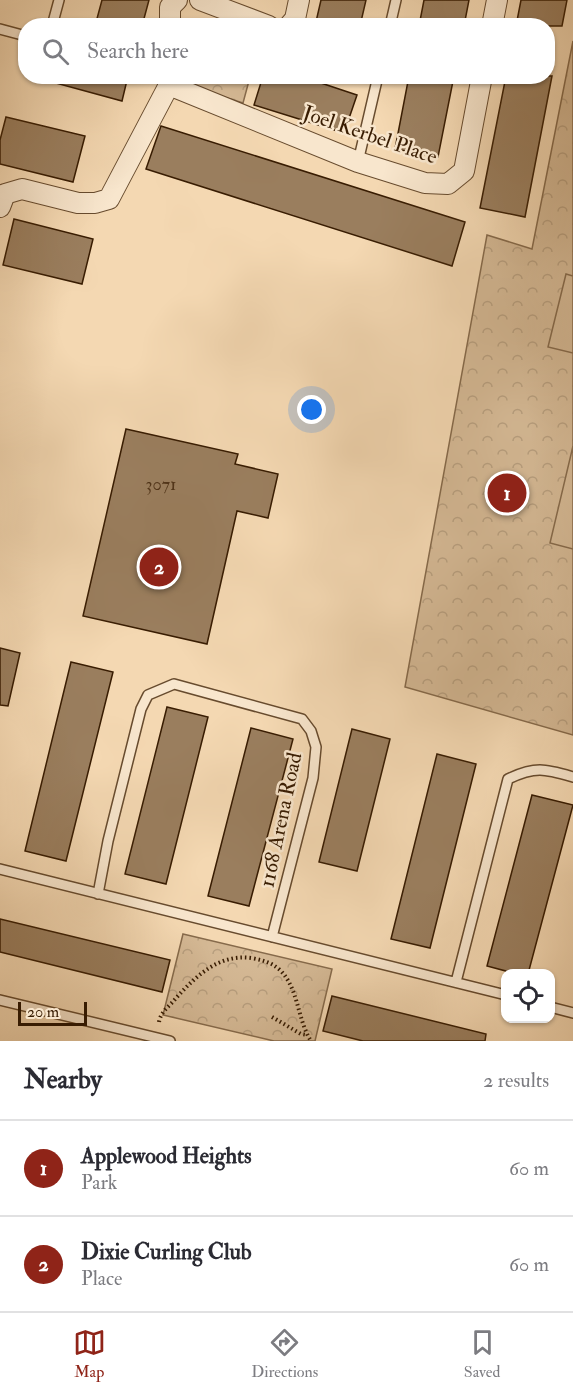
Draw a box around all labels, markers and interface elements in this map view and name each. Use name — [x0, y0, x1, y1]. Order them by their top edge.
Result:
search box — [18, 18, 555, 84]
icon: search — [39, 35, 72, 68]
text: Search here — [87, 37, 189, 65]
street label: Joel Kerbel Place — [298, 99, 441, 171]
your location — [297, 395, 326, 424]
pin: 1 — [488, 470, 526, 516]
house number: 3071 — [146, 473, 176, 496]
pin: 2 — [140, 544, 178, 590]
street label: 1168 Arena Road — [254, 749, 309, 890]
map controls — [501, 969, 555, 1023]
button: locate — [501, 969, 555, 1023]
scale bar — [18, 999, 87, 1026]
text: 20 m — [27, 1002, 59, 1022]
text: Nearby — [24, 1064, 102, 1096]
text: 2 results — [483, 1068, 549, 1093]
text: Applewood Heights — [81, 1142, 252, 1170]
text: 1 — [40, 1156, 47, 1181]
text: 60 m — [509, 1156, 549, 1181]
text: Park — [81, 1170, 117, 1195]
text: Dixie Curling Club — [81, 1238, 252, 1266]
text: 2 — [38, 1252, 49, 1277]
text: 60 m — [509, 1252, 549, 1277]
text: Place — [81, 1266, 122, 1291]
tab: Map — [73, 1326, 106, 1382]
tab: Directions — [251, 1326, 318, 1382]
tab: Saved — [464, 1326, 500, 1382]

